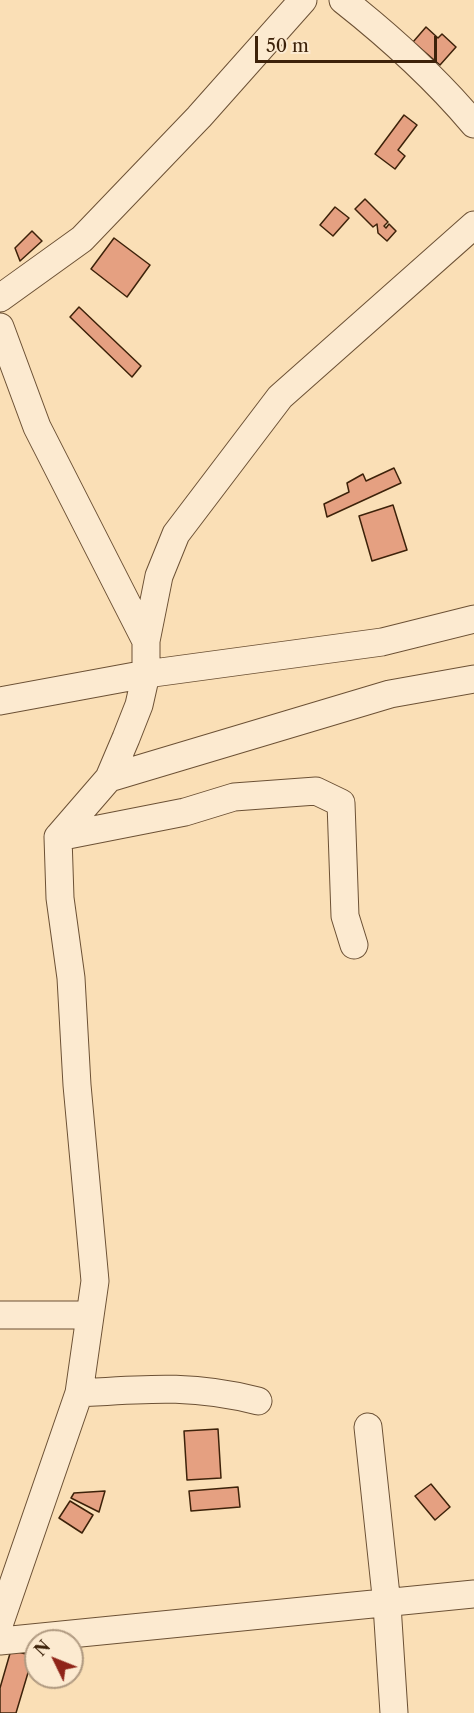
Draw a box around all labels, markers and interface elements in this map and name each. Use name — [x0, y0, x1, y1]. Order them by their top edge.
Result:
scale bar — [258, 24, 440, 62]
text: 50 m — [266, 35, 309, 57]
north arrow — [24, 1629, 84, 1689]
text: N — [30, 1636, 54, 1660]

